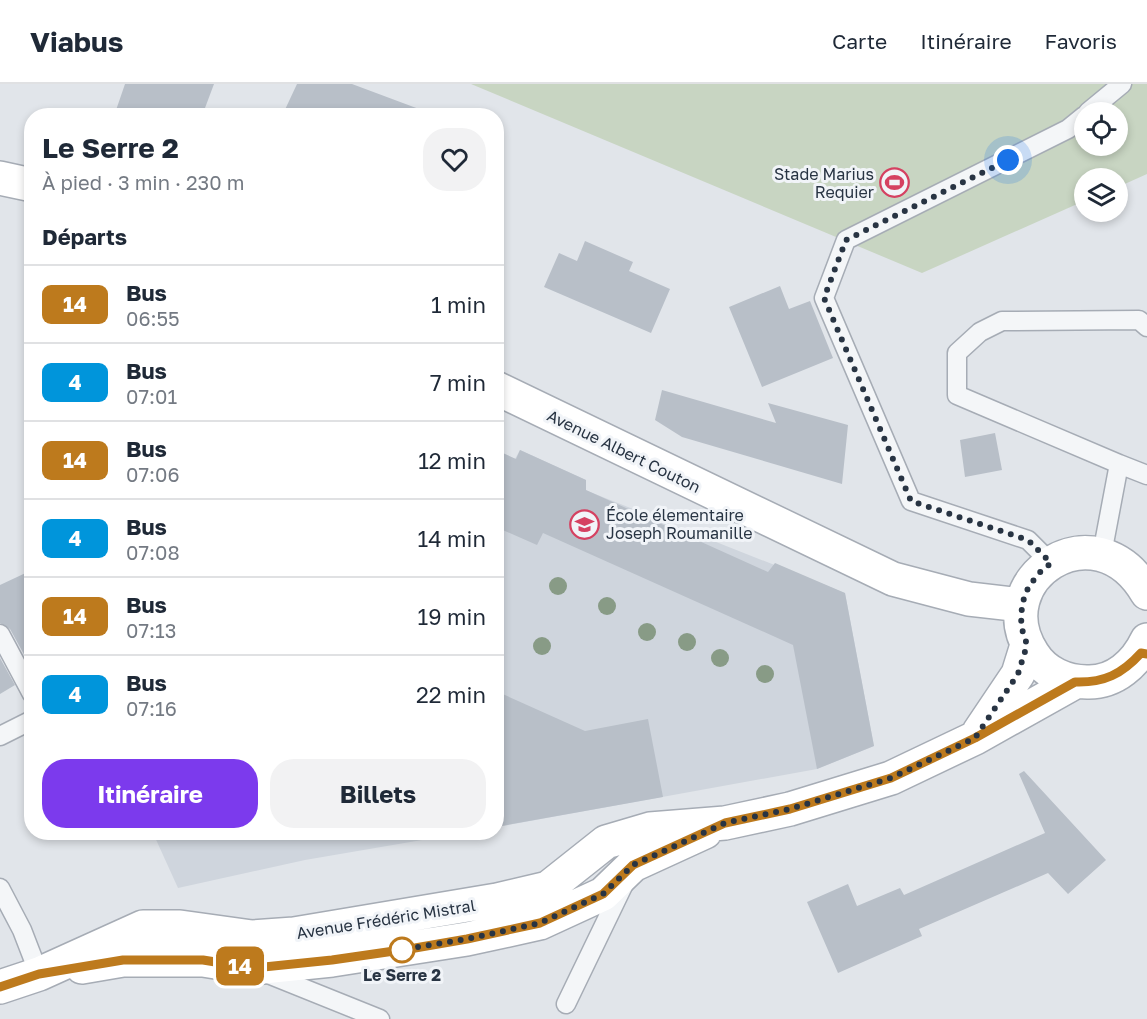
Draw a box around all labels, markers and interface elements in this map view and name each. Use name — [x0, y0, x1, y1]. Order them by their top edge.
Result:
text: Viabus — [30, 25, 123, 58]
text: Carte — [832, 28, 887, 54]
text: Itinéraire — [920, 28, 1012, 54]
text: Favoris — [1045, 28, 1117, 54]
map controls — [1074, 102, 1128, 222]
button: locate — [1074, 102, 1128, 156]
button: heart — [423, 128, 486, 191]
text: Le Serre 2 — [42, 131, 179, 164]
your location — [993, 145, 1023, 175]
place label: Stade Marius Requier — [774, 164, 874, 202]
sports icon: Stade Marius Requier — [879, 167, 911, 199]
button: layers — [1074, 168, 1128, 222]
text: À pied · 3 min · 230 m — [42, 170, 244, 194]
text: Départs — [42, 223, 127, 250]
text: Bus — [126, 279, 167, 306]
text: 14 — [63, 291, 87, 317]
text: 1 min — [431, 291, 486, 318]
text: 06:55 — [126, 306, 180, 330]
text: Bus — [126, 357, 167, 384]
text: 4 — [68, 369, 82, 395]
text: 7 min — [430, 369, 486, 396]
text: 07:01 — [126, 384, 177, 408]
street label: Avenue Albert Couton — [544, 405, 704, 497]
text: Bus — [126, 435, 167, 462]
text: 14 — [63, 447, 87, 473]
text: 12 min — [418, 447, 486, 474]
text: 07:06 — [126, 462, 180, 486]
place label: École élementaire Joseph Roumanille — [606, 505, 753, 543]
school or university icon: École élementaire Joseph Roumanille — [569, 508, 601, 540]
text: Bus — [126, 513, 167, 540]
text: 4 — [68, 525, 82, 551]
text: 14 min — [418, 525, 486, 552]
text: 07:08 — [126, 540, 180, 564]
text: Bus — [126, 591, 167, 618]
text: 14 — [63, 603, 87, 629]
text: 19 min — [418, 603, 486, 630]
text: 07:13 — [126, 618, 176, 642]
text: Bus — [126, 669, 167, 696]
text: 4 — [68, 681, 82, 707]
text: 22 min — [416, 681, 486, 708]
text: 07:16 — [126, 696, 177, 720]
button: Itinéraire — [42, 759, 258, 828]
button: Billets — [270, 759, 486, 828]
street label: Avenue Frédéric Mistral — [295, 895, 477, 943]
marker: Le Serre 2 — [389, 937, 415, 963]
line badge: 14 — [213, 946, 267, 986]
text: 14 — [228, 953, 252, 979]
place label: Le Serre 2 — [363, 965, 441, 985]

